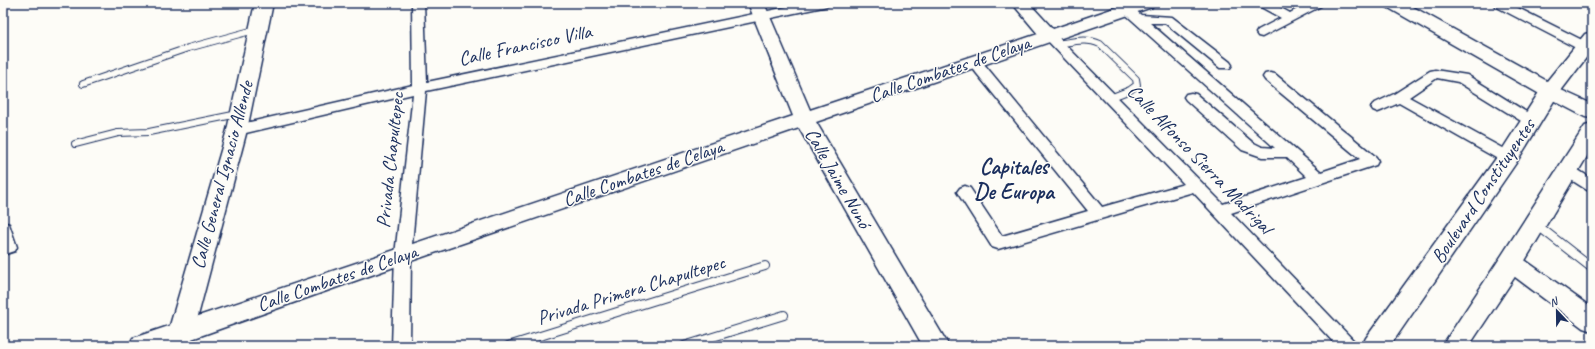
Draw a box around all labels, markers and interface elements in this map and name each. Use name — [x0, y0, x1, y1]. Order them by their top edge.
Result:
street label: Calle Francisco Villa — [456, 18, 595, 71]
street label: Calle Combates de Celaya — [867, 29, 1035, 108]
street label: Calle General Ignacio Allende — [185, 77, 259, 272]
street label: Calle Alfonso Sierra Madrigal — [1122, 79, 1281, 242]
street label: Privada Chapultepec — [370, 90, 410, 229]
street label: Boulevard Constituyentes — [1425, 112, 1542, 268]
street label: Calle Jaime Nunó — [799, 123, 878, 235]
street label: Calle Combates de Celaya — [560, 133, 728, 212]
district label: Capitales De Europa — [974, 153, 1056, 206]
street label: Calle Combates de Celaya — [254, 238, 422, 317]
street label: Privada Primera Chapultepec — [534, 249, 729, 331]
north arrow — [1537, 291, 1577, 331]
text: N — [1547, 293, 1561, 309]

